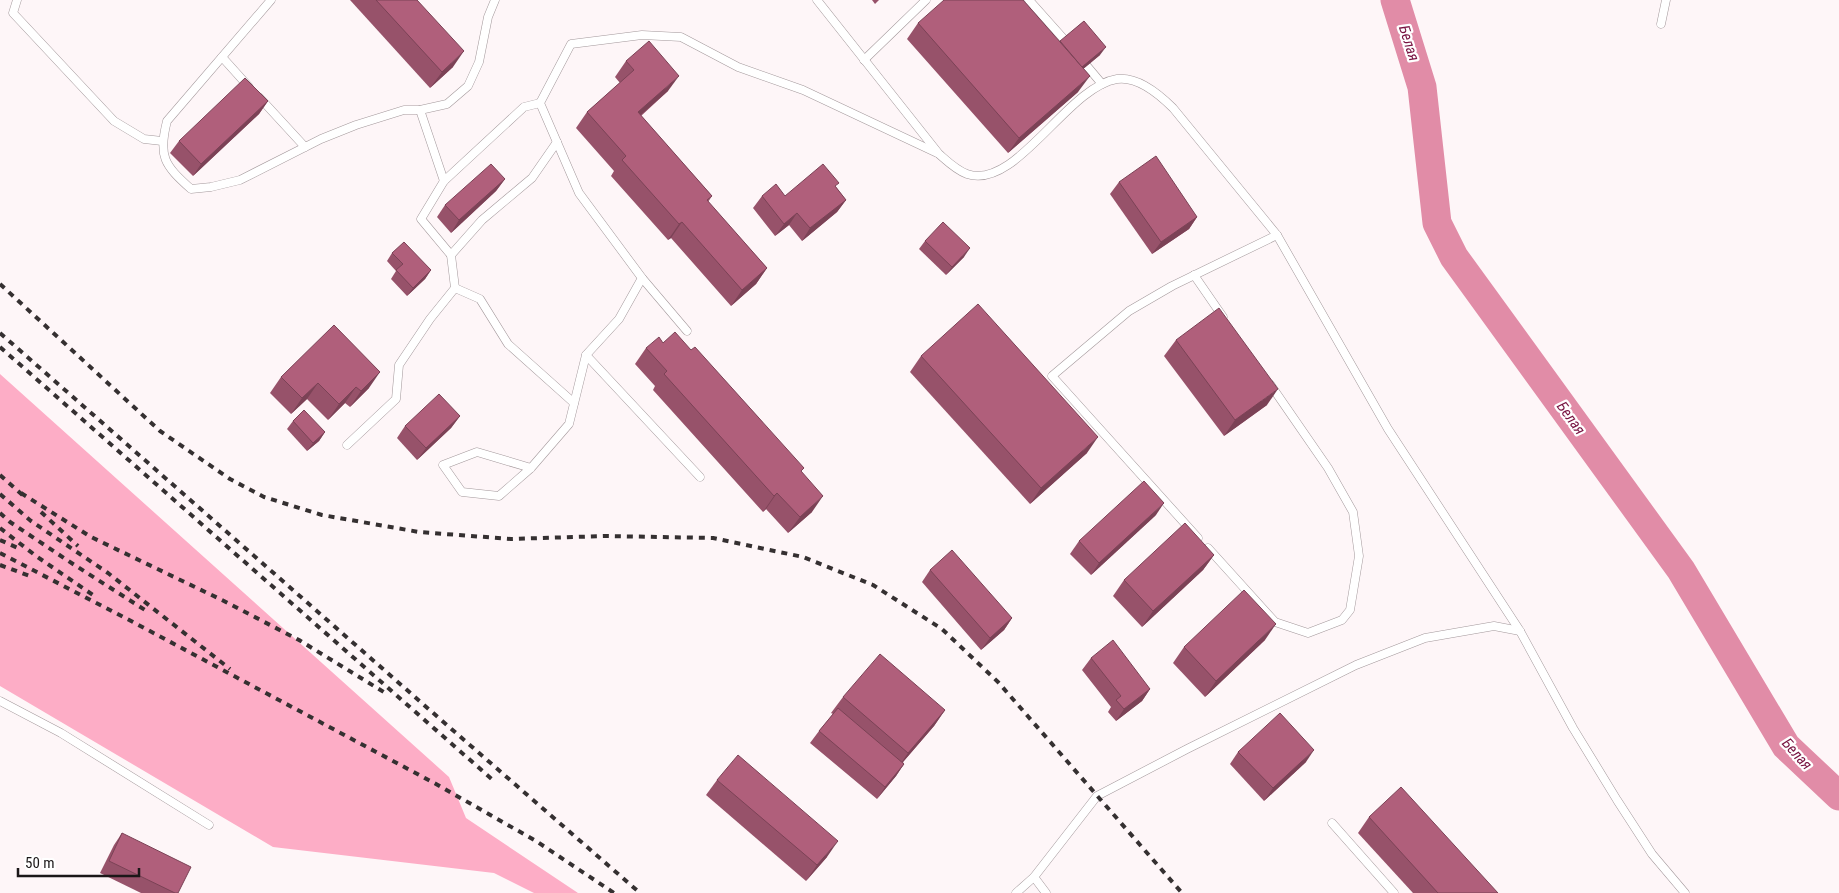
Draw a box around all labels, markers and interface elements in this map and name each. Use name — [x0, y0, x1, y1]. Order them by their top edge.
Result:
water label: Белая — [1395, 23, 1423, 63]
water label: Белая — [1553, 398, 1589, 438]
water label: Белая — [1778, 734, 1816, 774]
scale bar — [18, 846, 139, 878]
text: 50 m — [25, 854, 55, 872]

